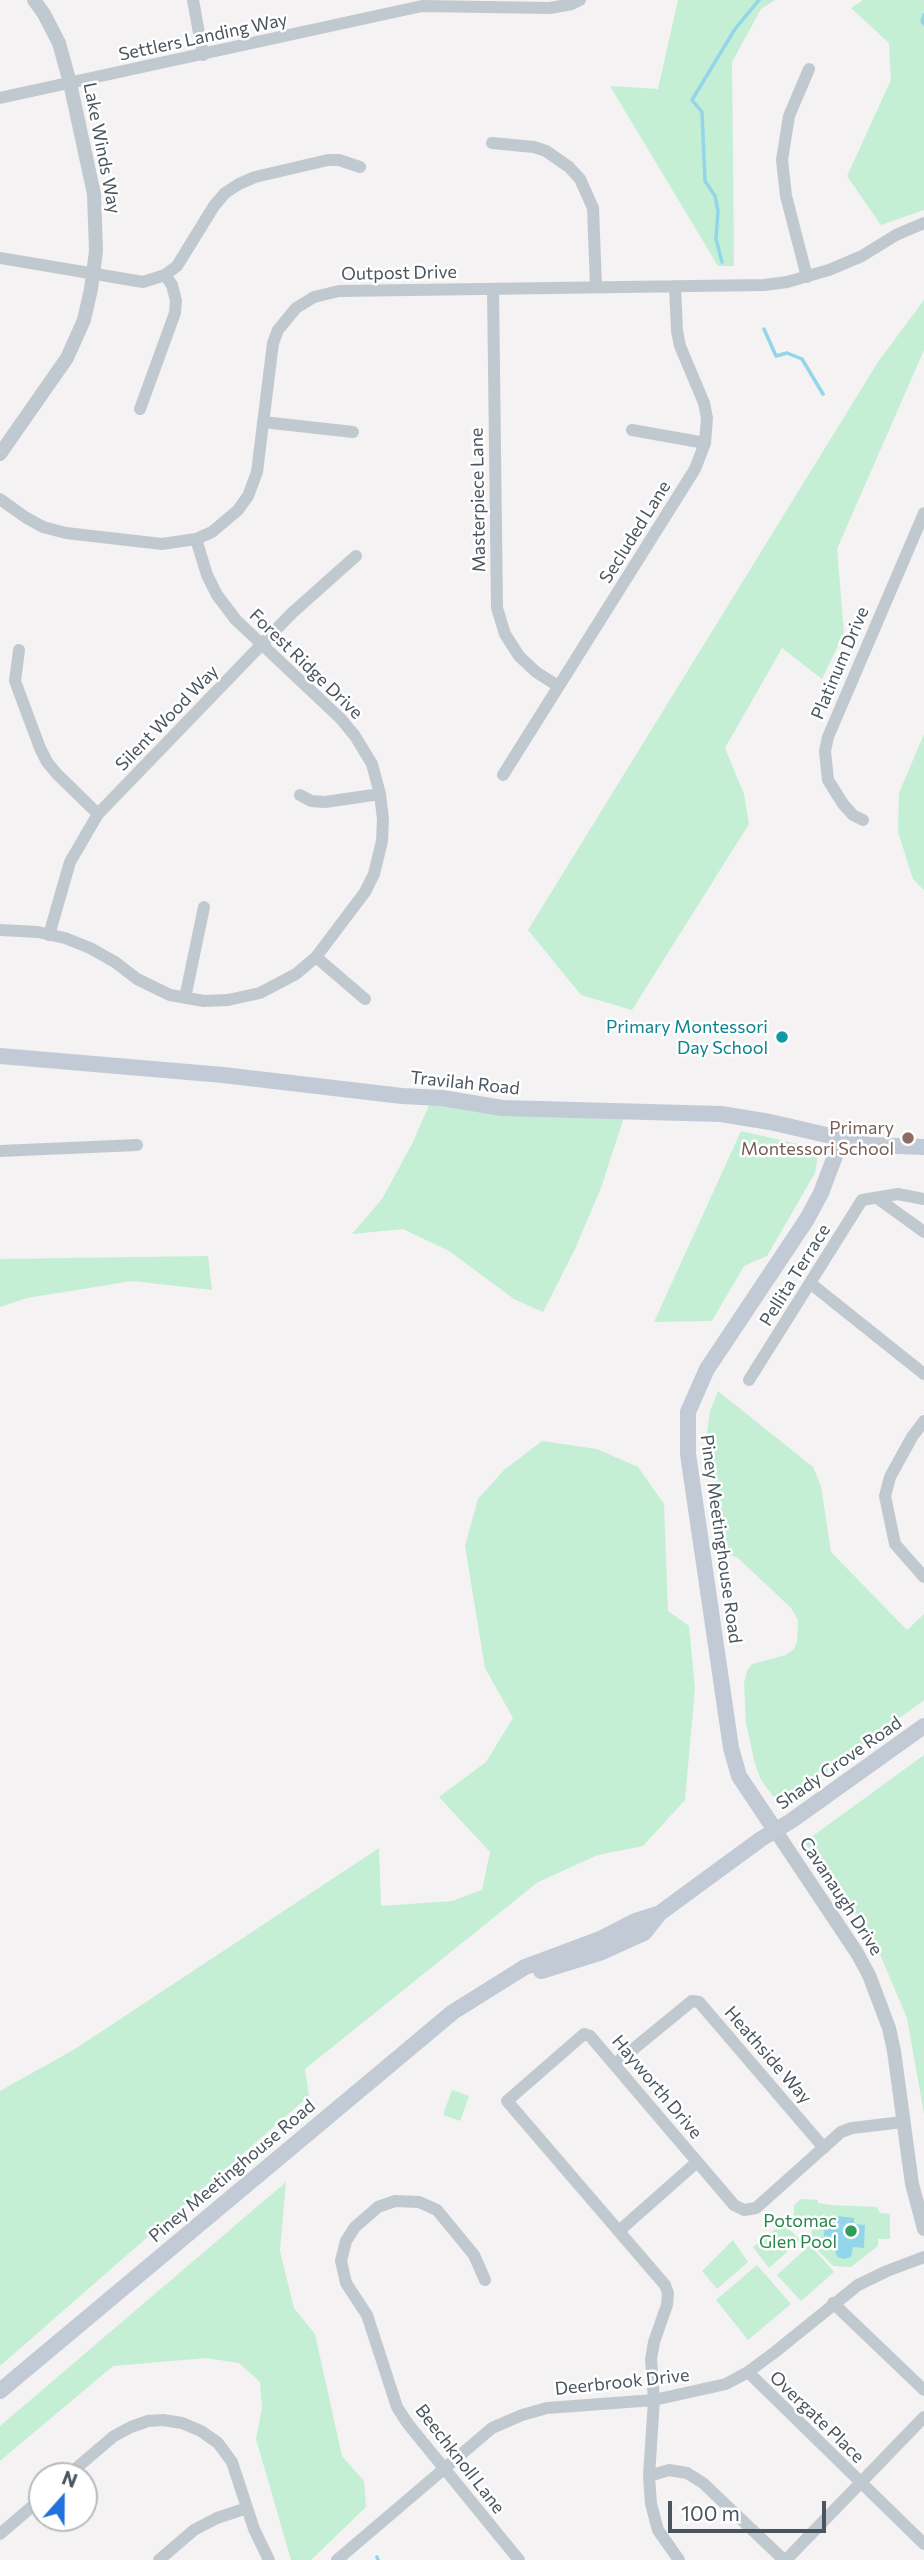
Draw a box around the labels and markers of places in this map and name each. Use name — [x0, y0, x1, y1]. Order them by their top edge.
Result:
place label: Primary Montessori Day School — [606, 1016, 768, 1058]
marker: Primary Montessori Day School — [774, 1029, 790, 1045]
place label: Primary Montessori School — [741, 1117, 894, 1160]
marker: Primary Montessori School — [900, 1130, 916, 1146]
place label: Potomac Glen Pool — [759, 2210, 837, 2252]
marker: Potomac Glen Pool — [843, 2223, 859, 2239]

